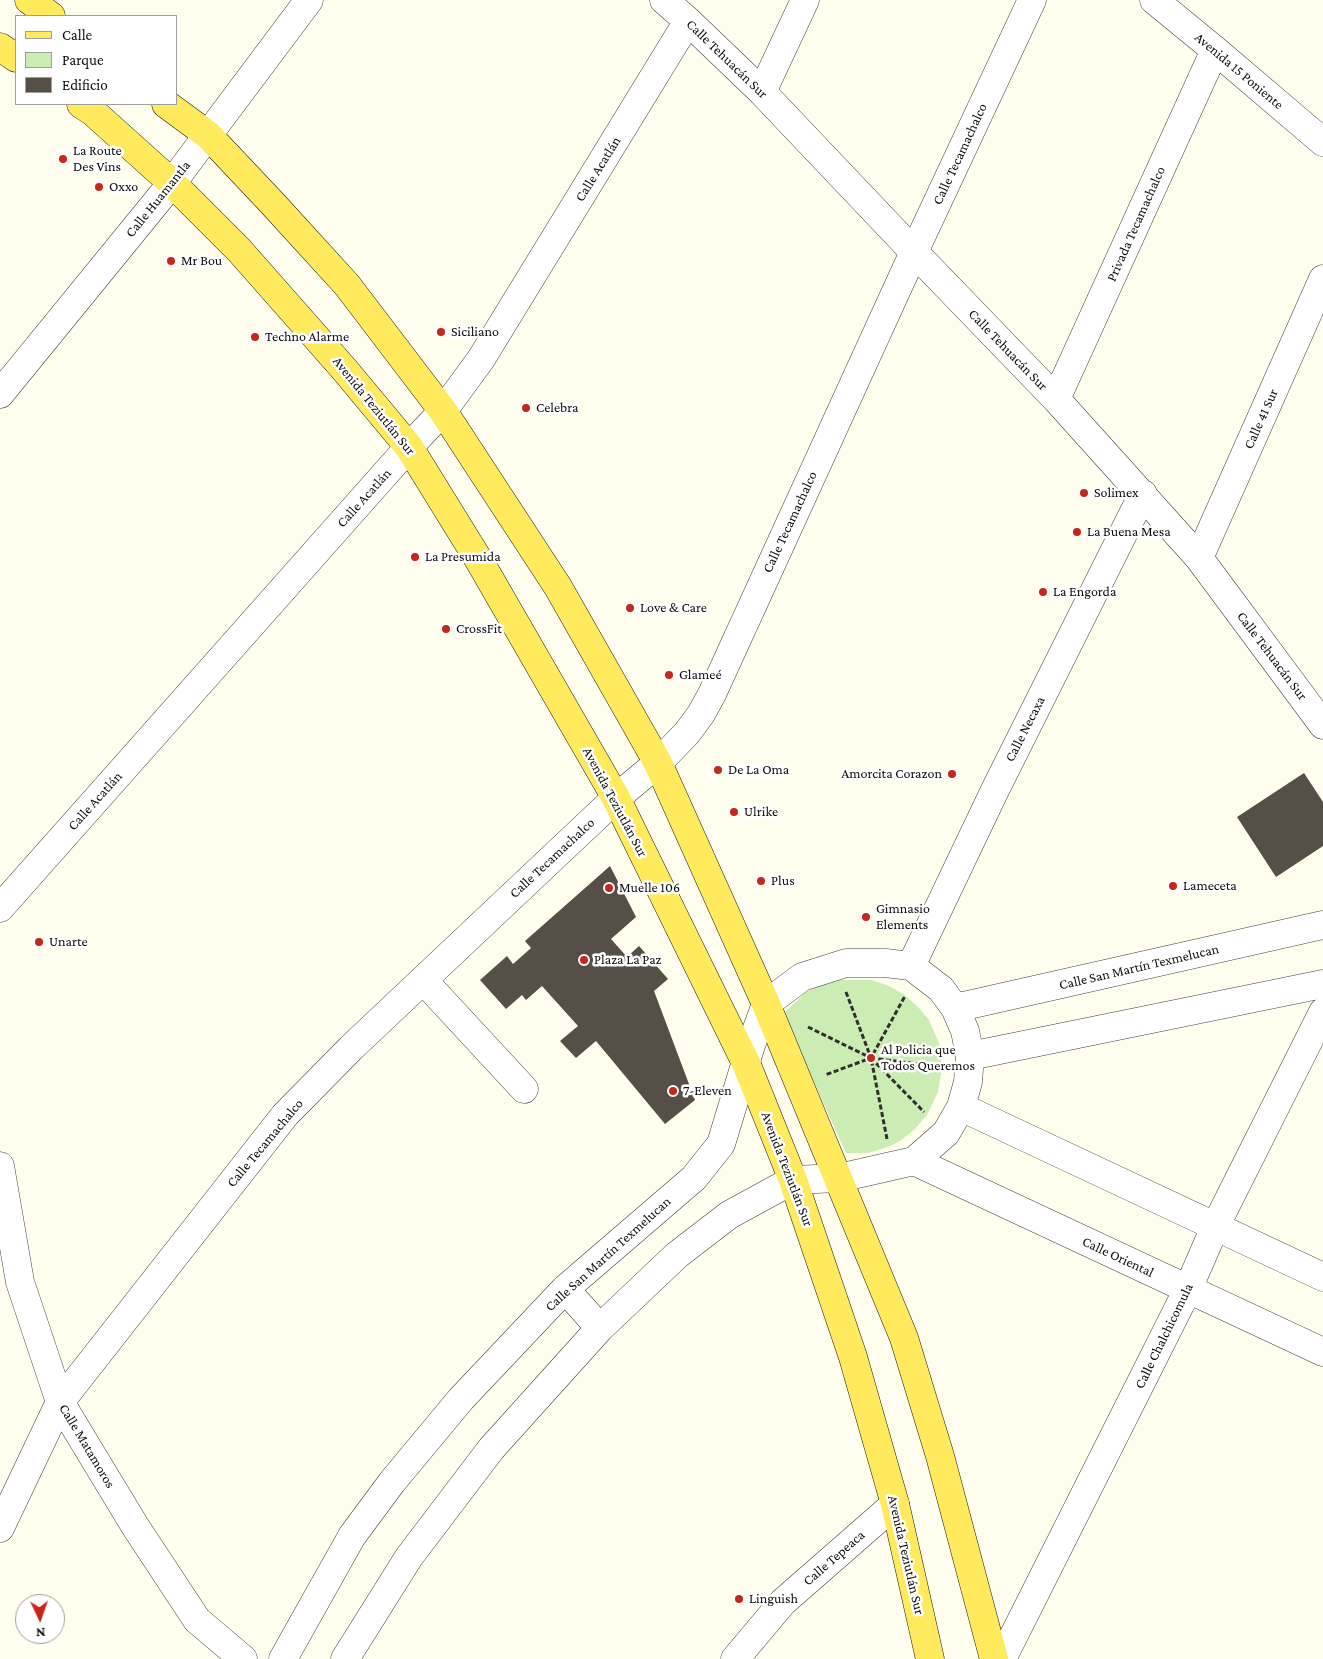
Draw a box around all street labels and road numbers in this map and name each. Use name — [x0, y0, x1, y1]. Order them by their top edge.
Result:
street label: Calle Tehuacán Sur — [683, 16, 771, 102]
street label: Avenida 15 Poniente — [1191, 29, 1287, 113]
street label: Calle Tecamachalco — [929, 101, 991, 207]
street label: Calle Acatlán — [571, 133, 625, 205]
street label: Calle Huamantla — [122, 157, 194, 241]
street label: Privada Tecamachalco — [1103, 164, 1169, 284]
street label: Calle Tehuacán Sur — [965, 306, 1051, 394]
street label: Avenida Teziutlán Sur — [329, 353, 419, 459]
street label: Calle 41 Sur — [1240, 386, 1282, 452]
street label: Calle Acatlán — [333, 465, 395, 531]
street label: Calle Tecamachalco — [759, 469, 821, 575]
street label: Calle Tehuacán Sur — [1233, 608, 1311, 704]
street label: Calle Necaxa — [1001, 693, 1049, 765]
street label: Avenida Teziutlán Sur — [579, 744, 651, 860]
street label: Calle Acatlán — [64, 768, 126, 834]
street label: Calle Tecamachalco — [506, 814, 598, 902]
street label: Calle San Martín Texmelucan — [1057, 940, 1221, 994]
street label: Calle Tecamachalco — [223, 1095, 307, 1191]
street label: Avenida Teziutlán Sur — [757, 1109, 817, 1229]
street label: Calle San Martín Texmelucan — [542, 1193, 674, 1315]
street label: Calle Oriental — [1079, 1233, 1157, 1281]
street label: Calle Chalchicomula — [1131, 1281, 1197, 1391]
street label: Calle Matamoros — [55, 1401, 119, 1491]
street label: Avenida Teziutlán Sur — [884, 1494, 928, 1616]
street label: Calle Tepeaca — [800, 1527, 868, 1589]

